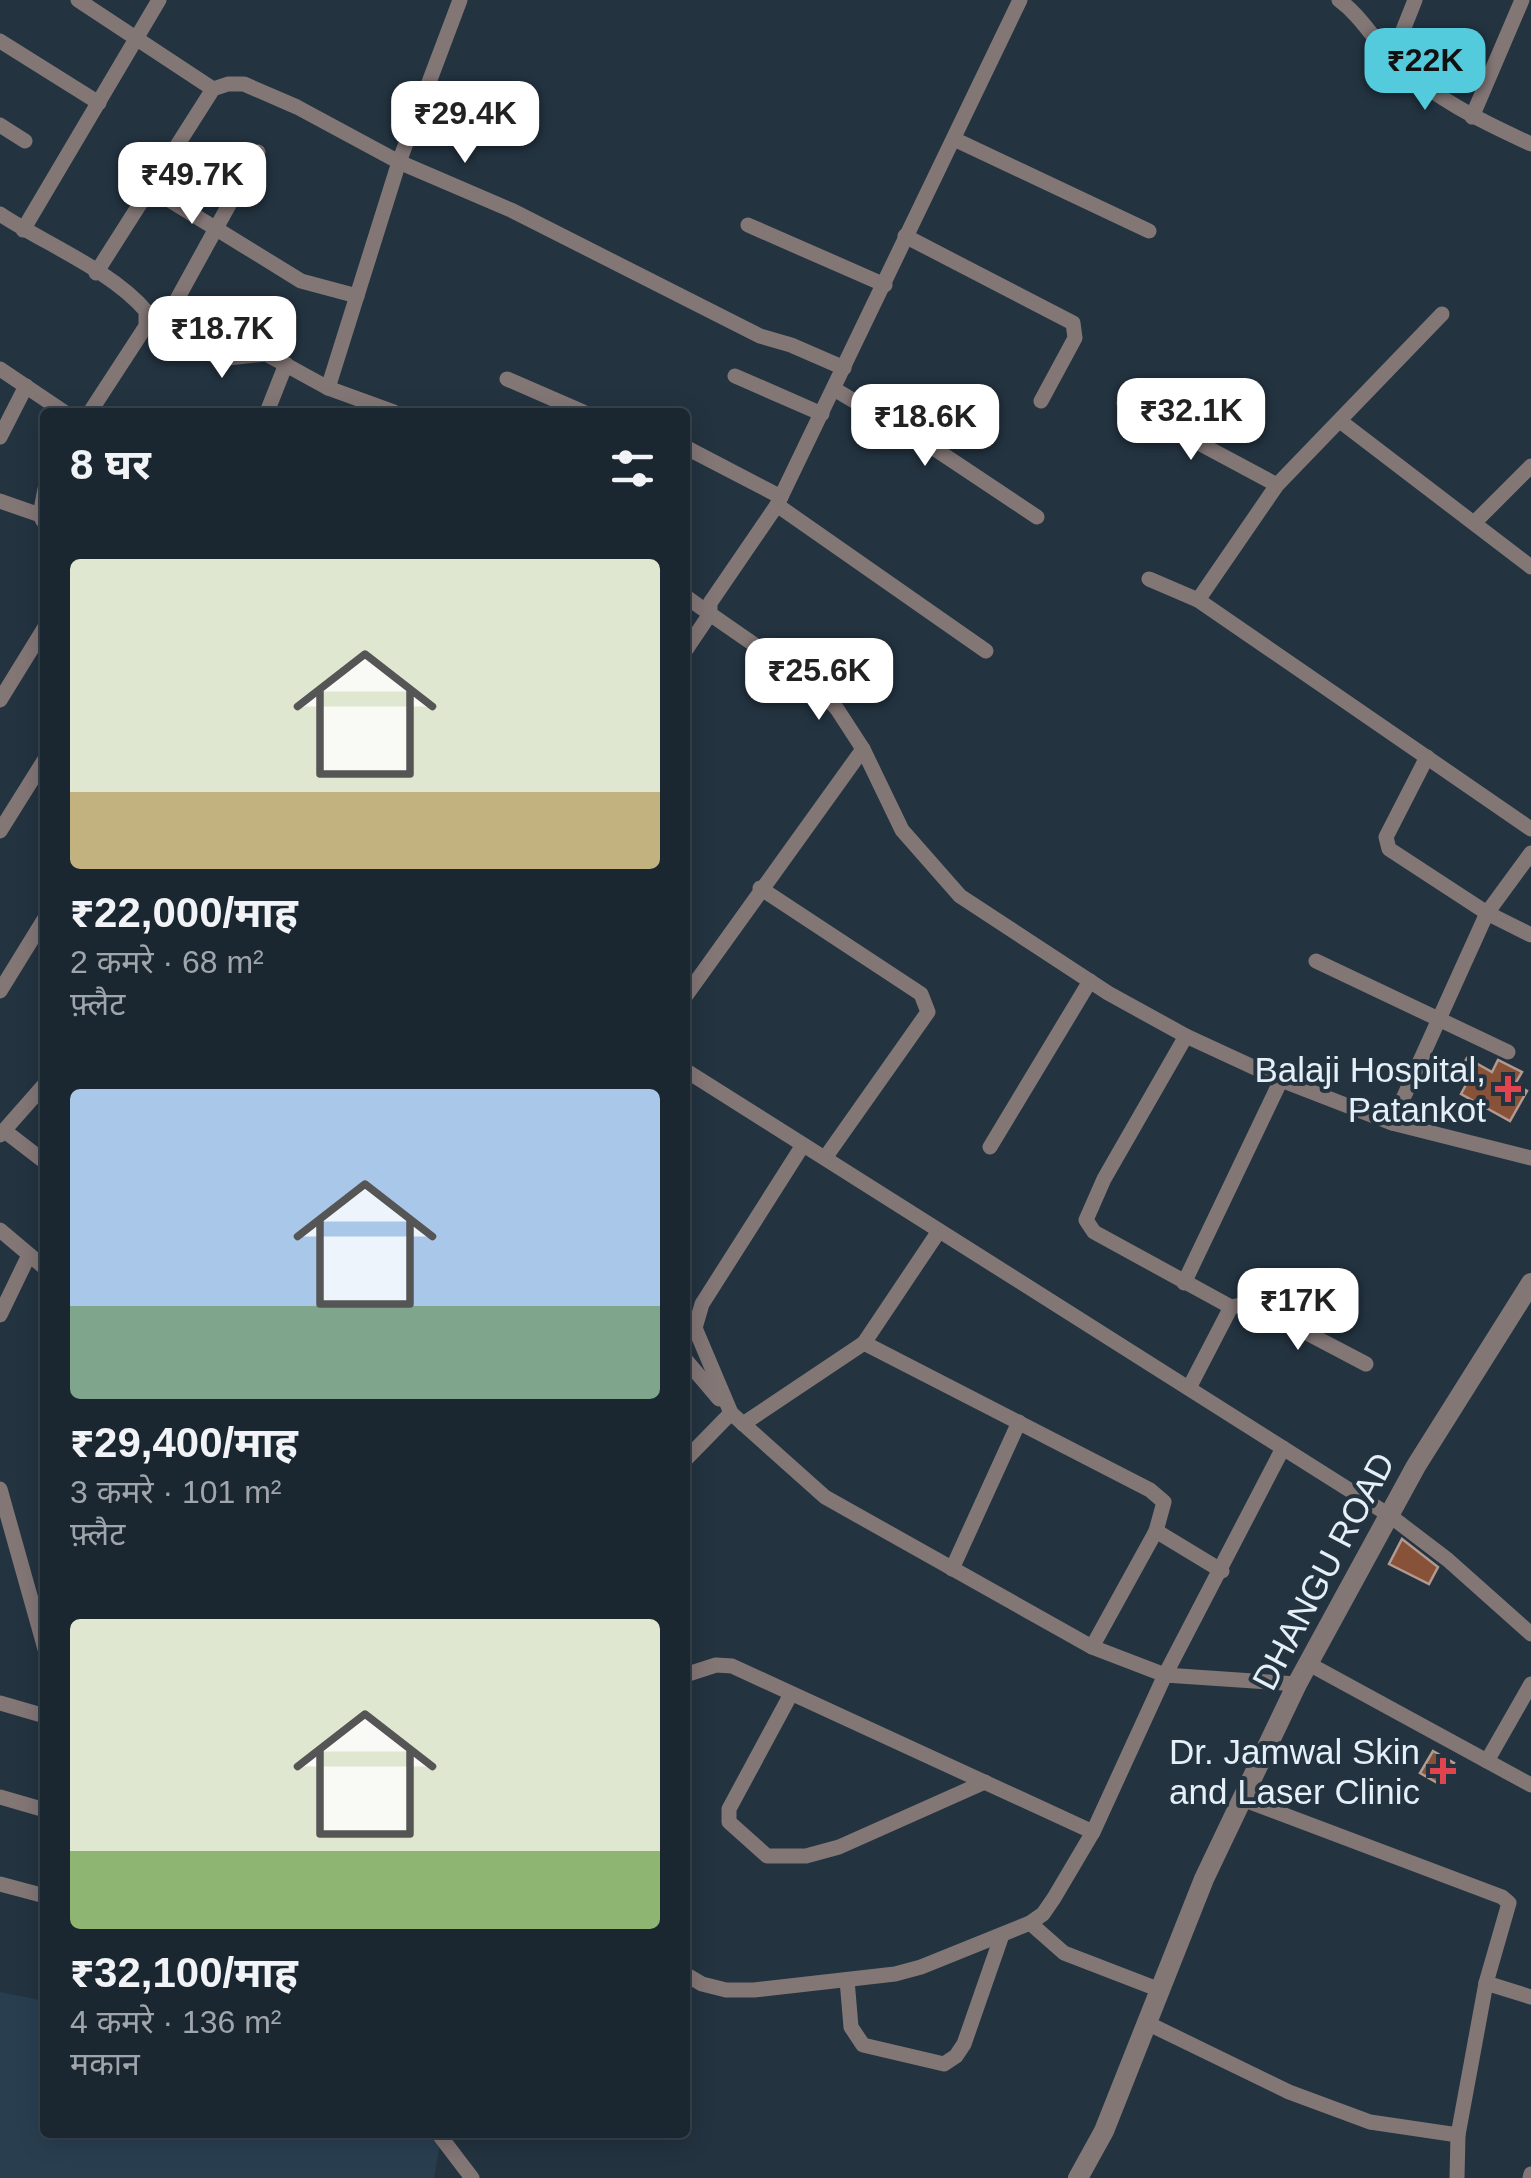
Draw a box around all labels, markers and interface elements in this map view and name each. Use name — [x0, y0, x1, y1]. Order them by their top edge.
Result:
pin: ₹22K — [1366, 28, 1484, 113]
text: ₹22K — [1386, 42, 1464, 78]
pin: ₹29.4K — [384, 81, 546, 166]
text: ₹29.4K — [413, 95, 517, 131]
pin: ₹49.7K — [111, 142, 273, 227]
text: ₹49.7K — [140, 156, 244, 192]
pin: ₹18.7K — [141, 296, 303, 381]
text: ₹18.7K — [170, 310, 274, 346]
pin: ₹32.1K — [1110, 378, 1272, 463]
pin: ₹18.6K — [844, 384, 1006, 469]
text: ₹32.1K — [1139, 392, 1243, 428]
text: ₹18.6K — [873, 398, 977, 434]
text: 8 घर — [70, 441, 151, 488]
icon: filters — [605, 441, 660, 496]
icon: home — [275, 624, 455, 804]
pin: ₹25.6K — [738, 638, 900, 723]
text: ₹25.6K — [767, 652, 871, 688]
text: ₹22,000/माह — [70, 889, 298, 936]
text: 2 कमरे · 68 m² — [70, 944, 264, 980]
text: फ़्लैट — [70, 986, 125, 1022]
place label: Balaji Hospital, Patankot — [1255, 1050, 1486, 1129]
marker: Balaji Hospital, Patankot — [1495, 1076, 1521, 1102]
icon: home — [275, 1154, 455, 1334]
pin: ₹17K — [1239, 1268, 1357, 1353]
text: ₹17K — [1259, 1282, 1337, 1318]
text: ₹29,400/माह — [70, 1419, 298, 1466]
street label: DHANGU ROAD — [1244, 1446, 1402, 1696]
text: 3 कमरे · 101 m² — [70, 1474, 282, 1510]
text: फ़्लैट — [70, 1516, 125, 1552]
icon: home — [275, 1684, 455, 1864]
place label: Dr. Jamwal Skin and Laser Clinic — [1169, 1732, 1420, 1811]
marker: Dr. Jamwal Skin and Laser Clinic — [1430, 1758, 1456, 1784]
text: ₹32,100/माह — [70, 1949, 298, 1996]
text: 4 कमरे · 136 m² — [70, 2004, 282, 2040]
text: मकान — [70, 2046, 140, 2082]

